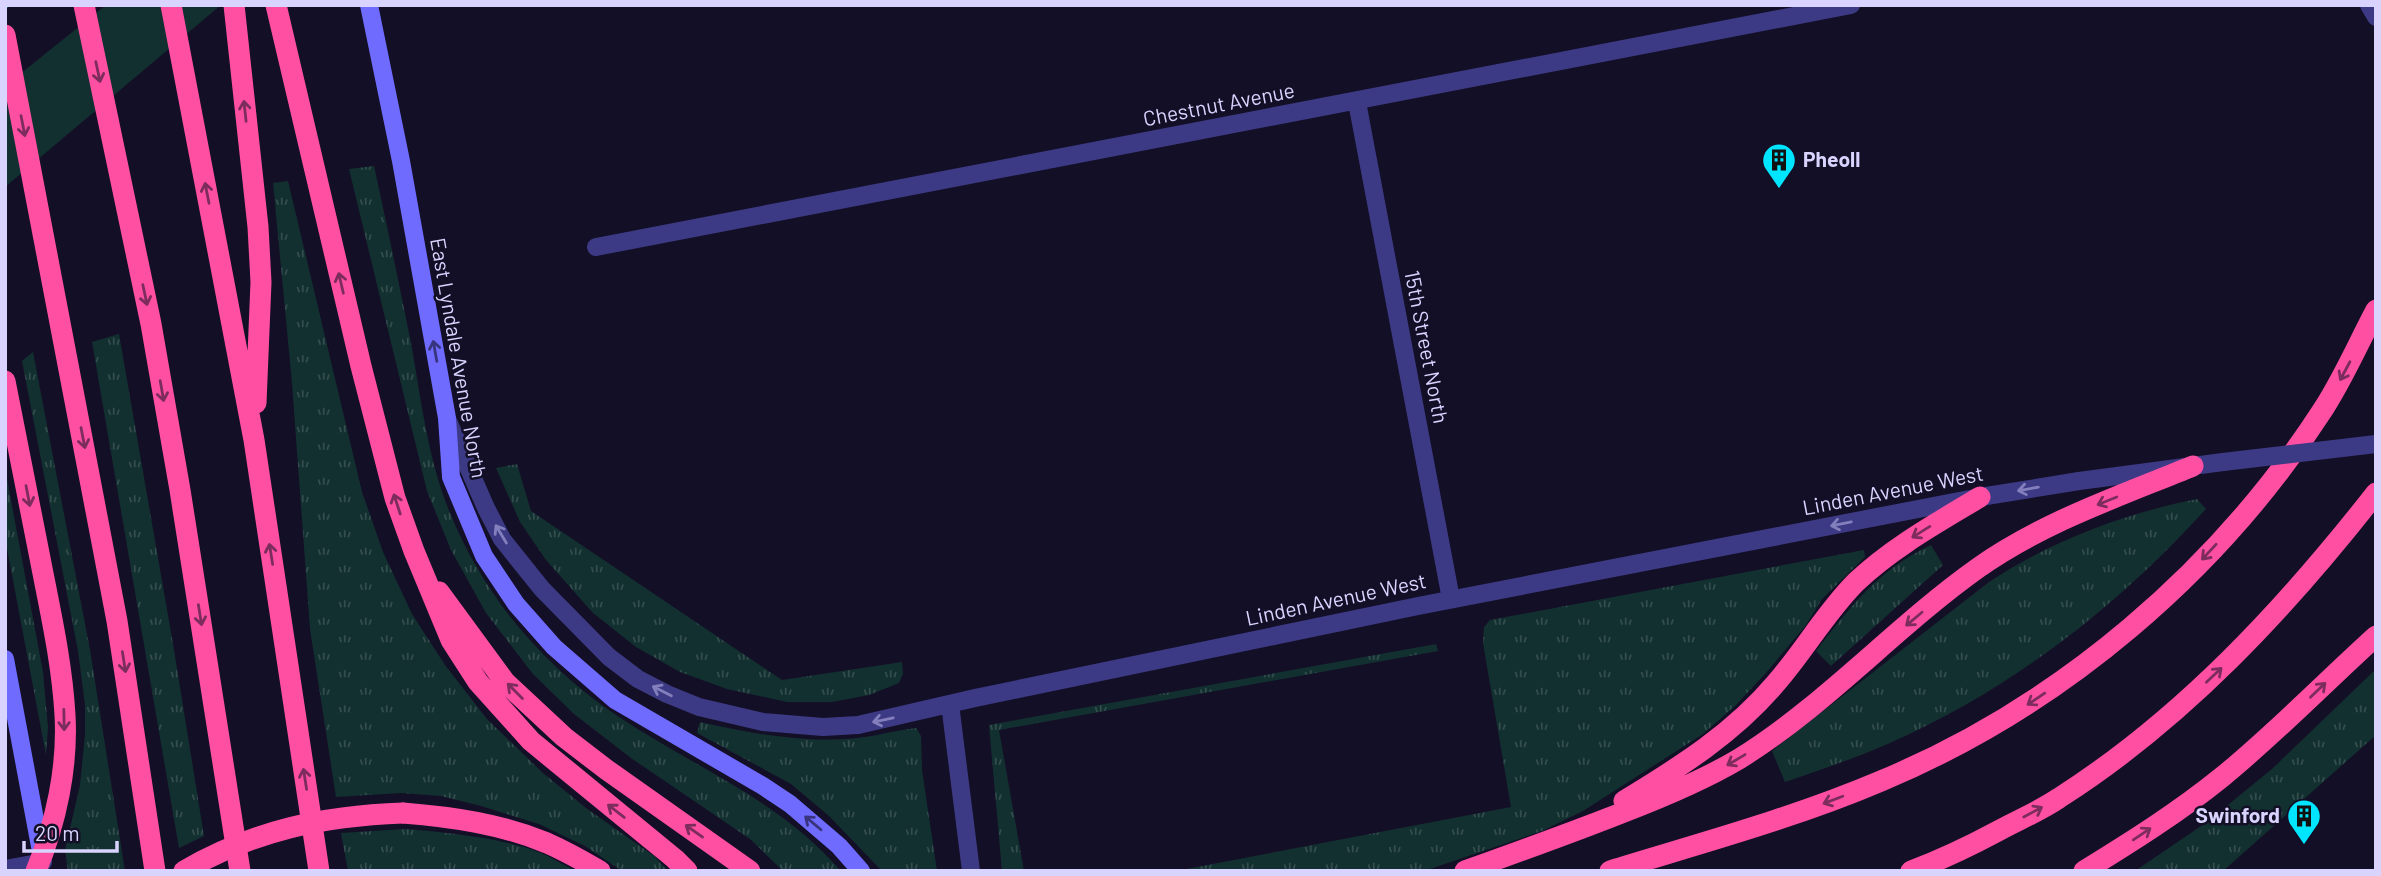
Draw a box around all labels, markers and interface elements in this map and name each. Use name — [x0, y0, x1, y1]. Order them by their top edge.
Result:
one-way arrow — [92, 60, 106, 83]
street label: Chestnut Avenue — [1141, 77, 1297, 130]
one-way arrow — [239, 100, 252, 122]
one-way arrow — [17, 114, 30, 137]
building icon: Pheoll — [1760, 141, 1798, 190]
place label: Pheoll — [1803, 146, 1860, 171]
one-way arrow — [200, 182, 213, 205]
street label: East Lyndale Avenue North — [426, 236, 493, 480]
street label: 15th Street North — [1400, 268, 1455, 425]
one-way arrow — [334, 272, 348, 295]
one-way arrow — [138, 283, 152, 306]
one-way arrow — [428, 340, 441, 363]
one-way arrow — [2338, 360, 2352, 380]
one-way arrow — [156, 379, 170, 402]
one-way arrow — [77, 426, 90, 449]
street label: Linden Avenue West — [1800, 460, 1985, 519]
one-way arrow — [2017, 483, 2040, 496]
one-way arrow — [21, 484, 35, 507]
one-way arrow — [390, 493, 402, 515]
one-way arrow — [2096, 495, 2118, 508]
one-way arrow — [1830, 518, 1853, 532]
one-way arrow — [493, 525, 508, 544]
one-way arrow — [1912, 526, 1932, 540]
one-way arrow — [264, 543, 277, 566]
one-way arrow — [2201, 543, 2217, 561]
street label: Linden Avenue West — [1243, 567, 1428, 630]
one-way arrow — [194, 603, 207, 626]
one-way arrow — [1905, 611, 1923, 627]
one-way arrow — [118, 650, 131, 673]
one-way arrow — [2205, 666, 2222, 683]
one-way arrow — [2309, 682, 2326, 699]
one-way arrow — [507, 683, 524, 700]
one-way arrow — [652, 684, 673, 698]
one-way arrow — [2027, 691, 2046, 706]
one-way arrow — [58, 708, 71, 731]
one-way arrow — [872, 714, 895, 727]
one-way arrow — [1726, 753, 1746, 767]
one-way arrow — [298, 768, 311, 791]
one-way arrow — [1823, 795, 1845, 807]
building icon: Swinford — [2285, 797, 2323, 846]
place label: Swinford — [2195, 802, 2280, 827]
one-way arrow — [607, 804, 626, 819]
one-way arrow — [2022, 805, 2043, 819]
scale bar — [24, 810, 117, 854]
one-way arrow — [804, 815, 822, 831]
text: 20 m — [35, 820, 80, 845]
one-way arrow — [685, 824, 704, 838]
one-way arrow — [2132, 827, 2151, 842]

